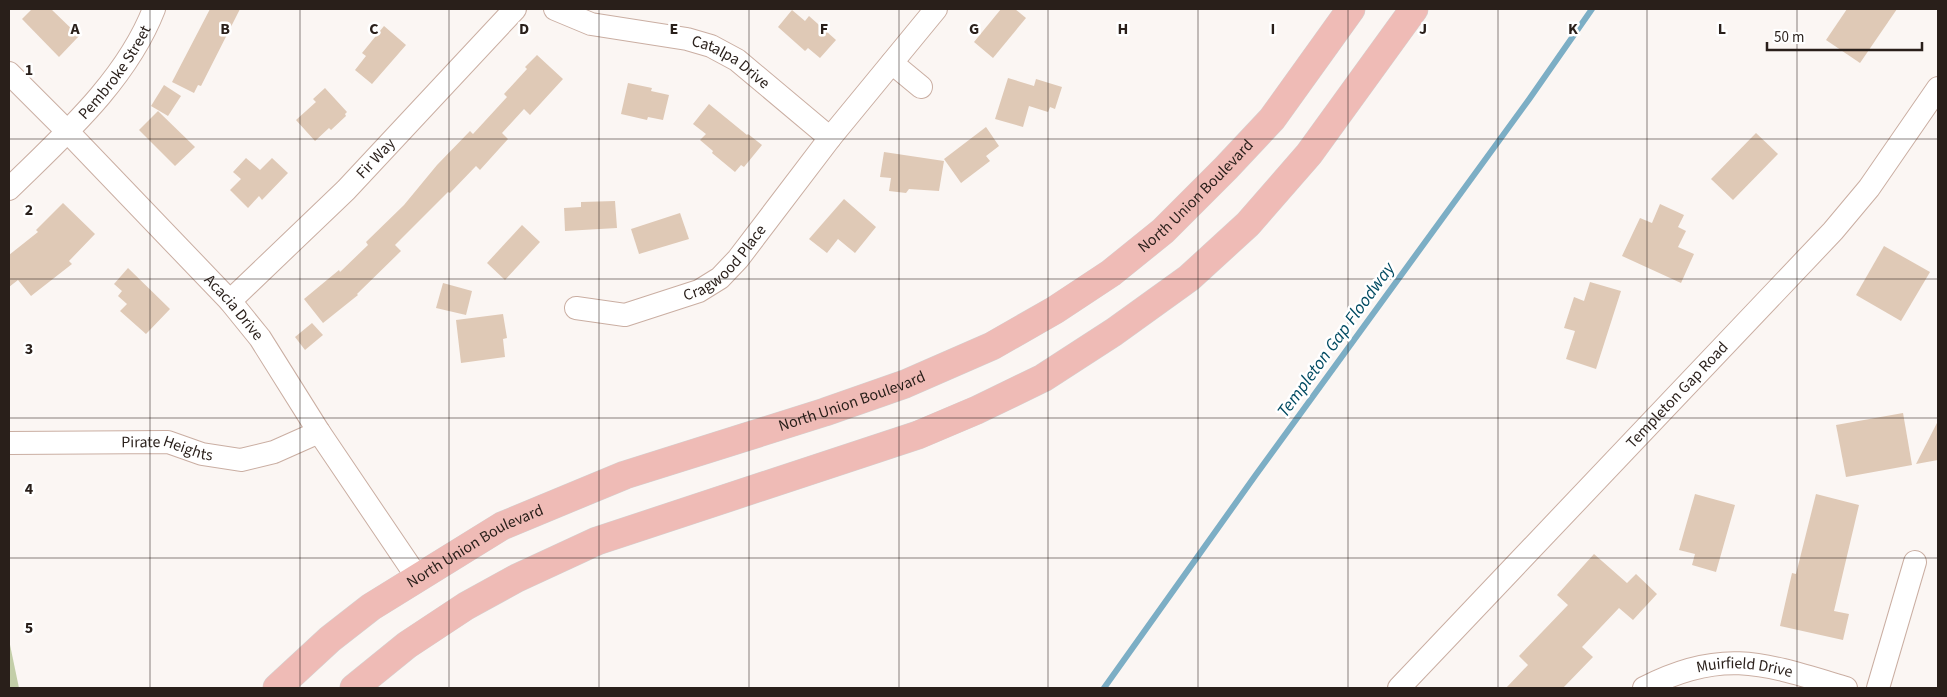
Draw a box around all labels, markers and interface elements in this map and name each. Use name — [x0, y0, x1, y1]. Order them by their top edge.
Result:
text: A — [69, 18, 80, 40]
text: B — [220, 18, 230, 40]
text: C — [369, 18, 379, 40]
text: D — [519, 18, 529, 40]
text: E — [670, 18, 678, 40]
text: F — [820, 18, 828, 40]
text: G — [969, 18, 979, 40]
text: H — [1118, 18, 1128, 40]
text: I — [1271, 18, 1275, 40]
text: J — [1419, 18, 1427, 40]
text: K — [1568, 18, 1578, 40]
text: L — [1718, 18, 1726, 40]
scale bar — [1767, 20, 1922, 52]
street label: Pembroke Street — [73, 21, 156, 124]
text: 50 m — [1774, 27, 1804, 48]
street label: Catalpa Drive — [689, 30, 775, 94]
text: 1 — [25, 59, 33, 81]
street label: Fir Way — [351, 133, 401, 183]
street label: North Union Boulevard — [1133, 134, 1258, 258]
text: 2 — [25, 199, 33, 221]
street label: Cragwood Place — [680, 220, 771, 306]
water label: Templeton Gap Floodway — [1271, 257, 1401, 423]
street label: Acacia Drive — [199, 269, 269, 345]
street label: Templeton Gap Road — [1621, 337, 1733, 453]
text: 3 — [25, 338, 33, 360]
street label: North Union Boulevard — [776, 365, 929, 437]
street label: Pirate Heights — [121, 430, 215, 467]
text: 4 — [25, 478, 34, 500]
street label: North Union Boulevard — [402, 499, 547, 593]
text: 5 — [25, 617, 33, 639]
street label: Muirfield Drive — [1694, 652, 1795, 683]

